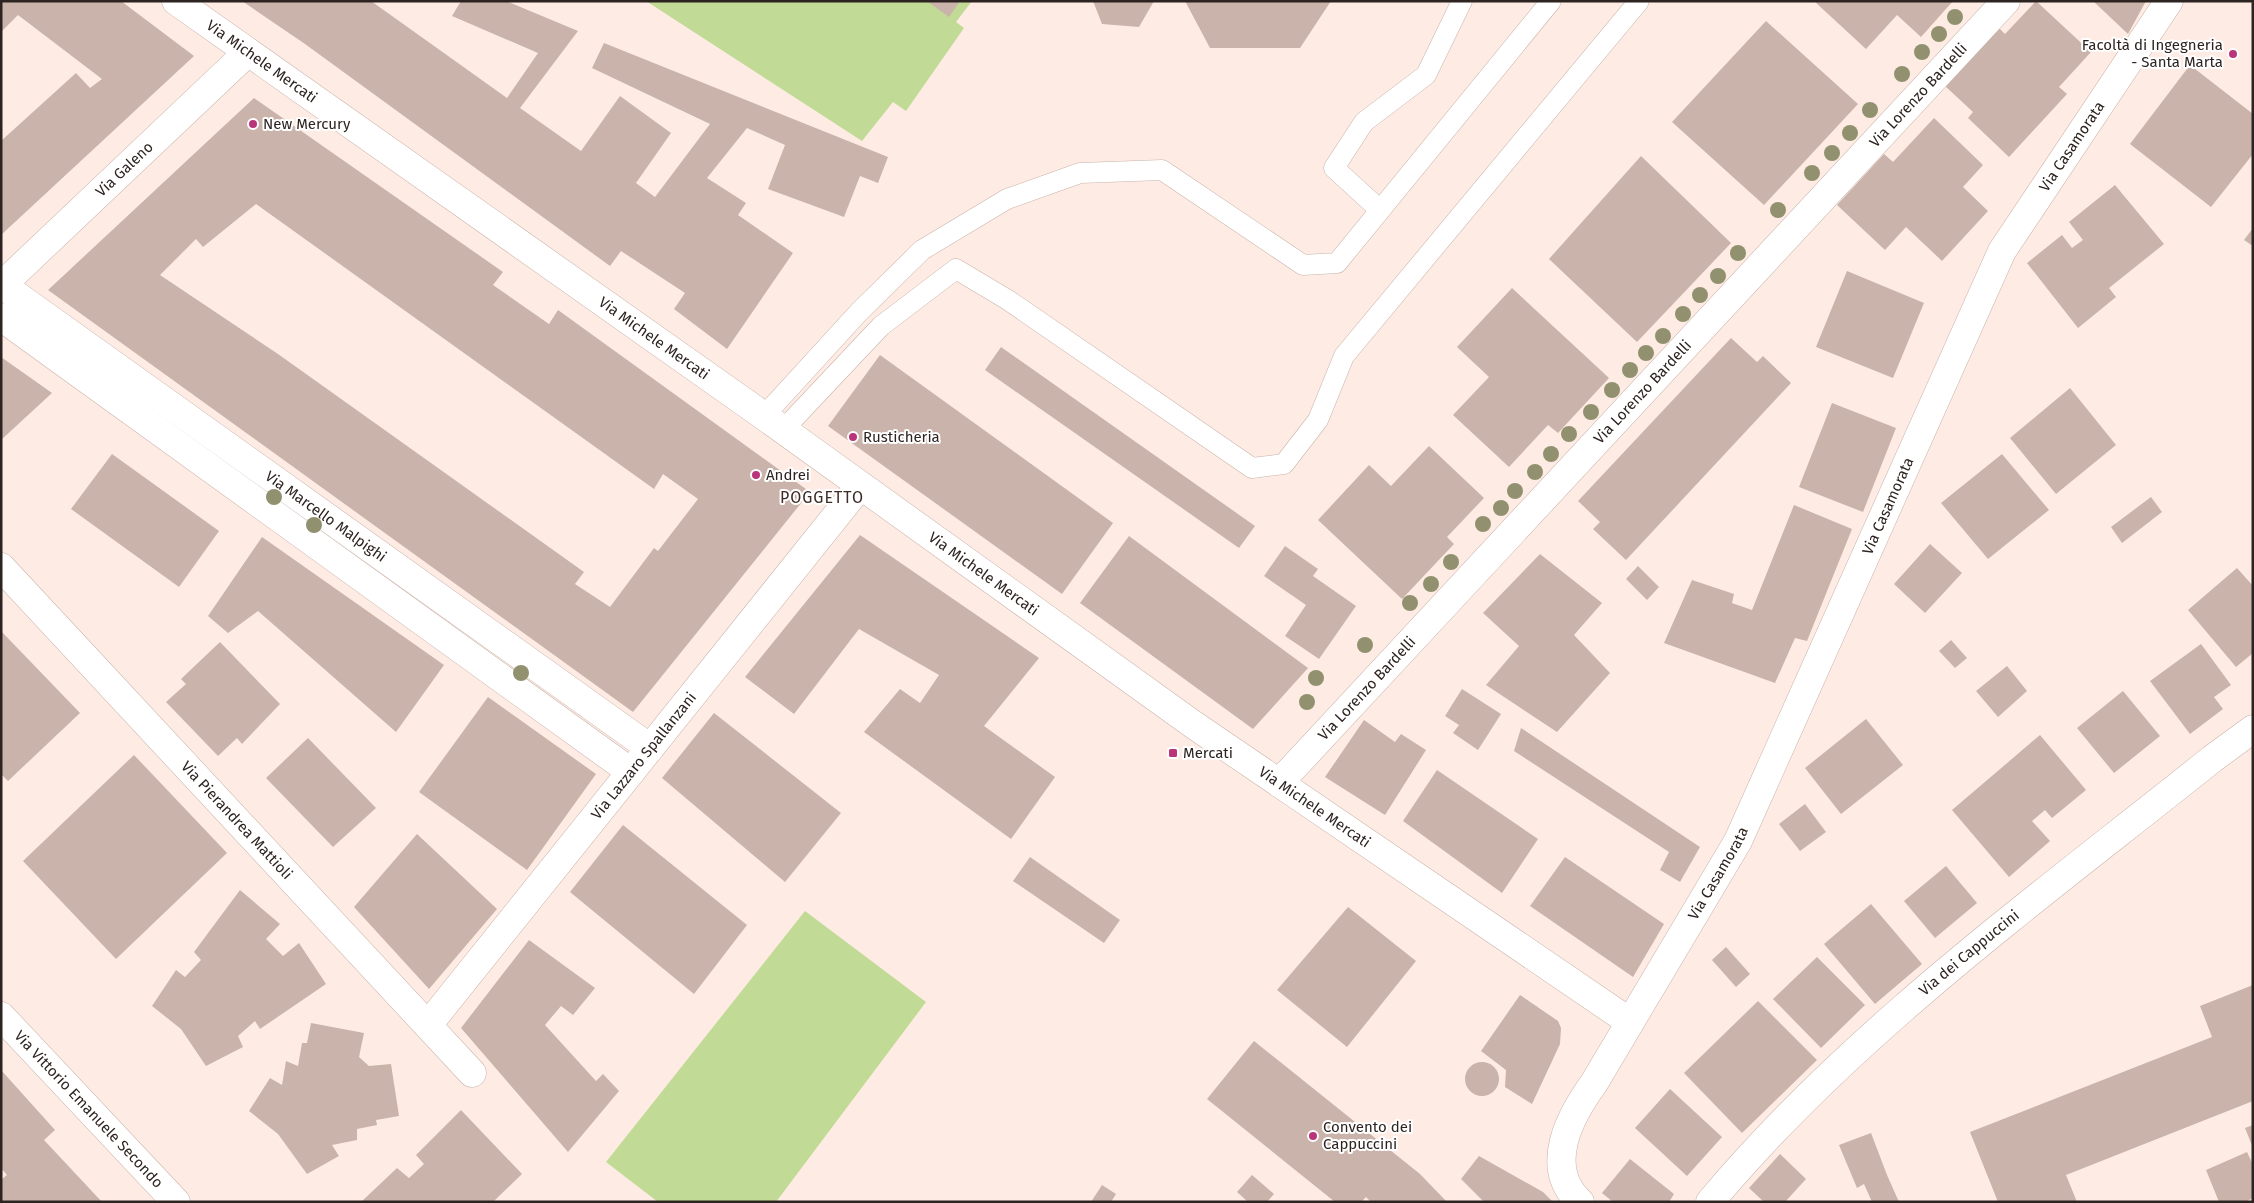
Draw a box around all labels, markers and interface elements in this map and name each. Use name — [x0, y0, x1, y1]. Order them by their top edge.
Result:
street label: Via Michele Mercati — [203, 16, 321, 107]
place label: Facoltà di Ingegneria - Santa Marta — [2082, 36, 2223, 71]
street label: Via Lorenzo Bardelli — [1866, 40, 1971, 151]
marker: Facoltà di Ingegneria - Santa Marta — [2227, 48, 2239, 60]
street label: Via Casamorata — [2035, 98, 2108, 195]
place label: New Mercury — [263, 115, 351, 133]
marker: New Mercury — [247, 118, 259, 130]
street label: Via Galeno — [92, 138, 157, 200]
street label: Via Michele Mercati — [595, 293, 713, 384]
street label: Via Lorenzo Bardelli — [1590, 336, 1695, 447]
place label: Rusticheria — [863, 428, 940, 446]
marker: Rusticheria — [847, 431, 859, 443]
street label: Via Casamorata — [1858, 454, 1918, 557]
place label: Andrei — [766, 466, 810, 484]
street label: Via Marcello Malpighi — [262, 467, 390, 566]
marker: Andrei — [750, 469, 762, 481]
district label: POGGETTO — [780, 488, 864, 507]
street label: Via Michele Mercati — [925, 528, 1042, 619]
street label: Via Lorenzo Bardelli — [1314, 633, 1419, 744]
street label: Via Lazzaro Spallanzani — [587, 689, 700, 823]
place label: Mercati — [1183, 744, 1233, 762]
marker: Mercati — [1167, 747, 1179, 759]
street label: Via Pierandrea Mattioli — [177, 757, 296, 883]
street label: Via Michele Mercati — [1255, 763, 1374, 851]
street label: Via Casamorata — [1684, 824, 1752, 923]
street label: Via dei Cappuccini — [1915, 906, 2023, 999]
street label: Via Vittorio Emanuele Secondo — [10, 1027, 167, 1192]
place label: Convento dei Cappuccini — [1323, 1118, 1412, 1153]
marker: Convento dei Cappuccini — [1307, 1130, 1319, 1142]

